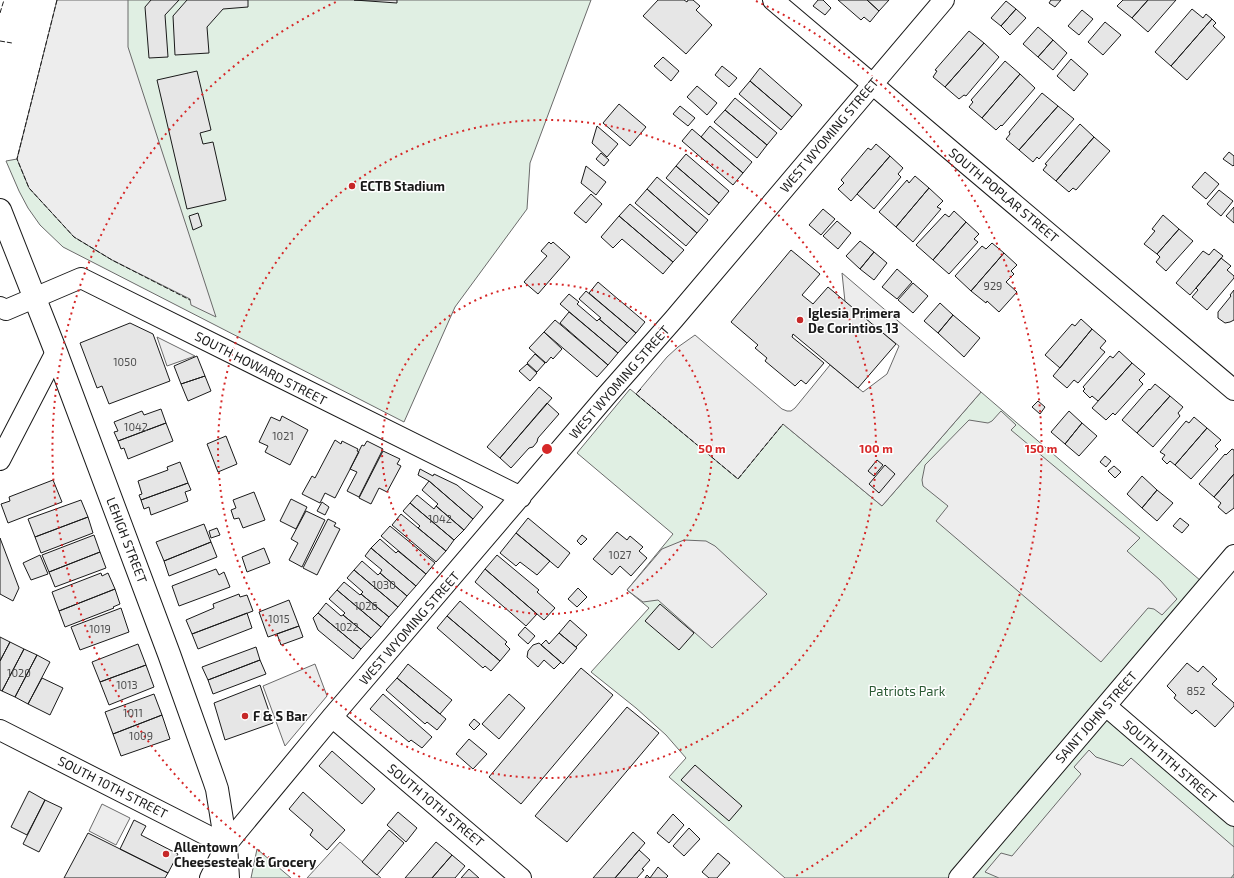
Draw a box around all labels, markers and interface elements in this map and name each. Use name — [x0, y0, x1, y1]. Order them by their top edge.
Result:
street label: WEST WYOMING STREET — [776, 74, 882, 196]
street label: SOUTH POPLAR STREET — [946, 144, 1063, 246]
place label: ECTB Stadium — [360, 178, 445, 194]
marker: ECTB Stadium — [347, 181, 357, 191]
house number: 929 — [984, 279, 1002, 292]
place label: Iglesia Primera De Corintios 13 — [808, 305, 901, 336]
marker: Iglesia Primera De Corintios 13 — [795, 315, 805, 325]
street label: WEST WYOMING STREET — [565, 322, 673, 442]
street label: SOUTH HOWARD STREET — [192, 328, 330, 408]
house number: 1050 — [113, 355, 137, 368]
house number: 1042 — [124, 420, 148, 433]
house number: 1021 — [272, 429, 294, 442]
text: 50 m — [698, 441, 726, 455]
text: 100 m — [859, 441, 893, 455]
text: 150 m — [1025, 441, 1057, 455]
centre of rings — [540, 442, 554, 456]
street label: LEHIGH STREET — [103, 495, 151, 586]
house number: 1042 — [428, 512, 452, 525]
house number: 1027 — [609, 548, 632, 561]
street label: WEST WYOMING STREET — [355, 568, 463, 688]
house number: 1030 — [372, 578, 396, 591]
house number: 1026 — [354, 599, 378, 612]
house number: 1015 — [268, 612, 290, 625]
house number: 1022 — [335, 620, 359, 633]
house number: 1019 — [89, 622, 111, 635]
house number: 1020 — [7, 666, 31, 679]
street label: SAINT JOHN STREET — [1052, 667, 1141, 766]
house number: 1013 — [116, 678, 138, 691]
park label: Patriots Park — [869, 683, 946, 699]
house number: 852 — [1187, 684, 1205, 697]
house number: 1011 — [123, 706, 143, 719]
place label: F & S Bar — [253, 708, 308, 724]
marker: F & S Bar — [240, 711, 250, 721]
street label: SOUTH 11TH STREET — [1120, 716, 1220, 806]
house number: 1009 — [129, 729, 153, 742]
street label: SOUTH 10TH STREET — [55, 752, 171, 822]
street label: SOUTH 10TH STREET — [385, 760, 488, 850]
place label: Allentown Cheesesteak & Grocery — [174, 839, 317, 870]
marker: Allentown Cheesesteak & Grocery — [161, 849, 171, 859]

